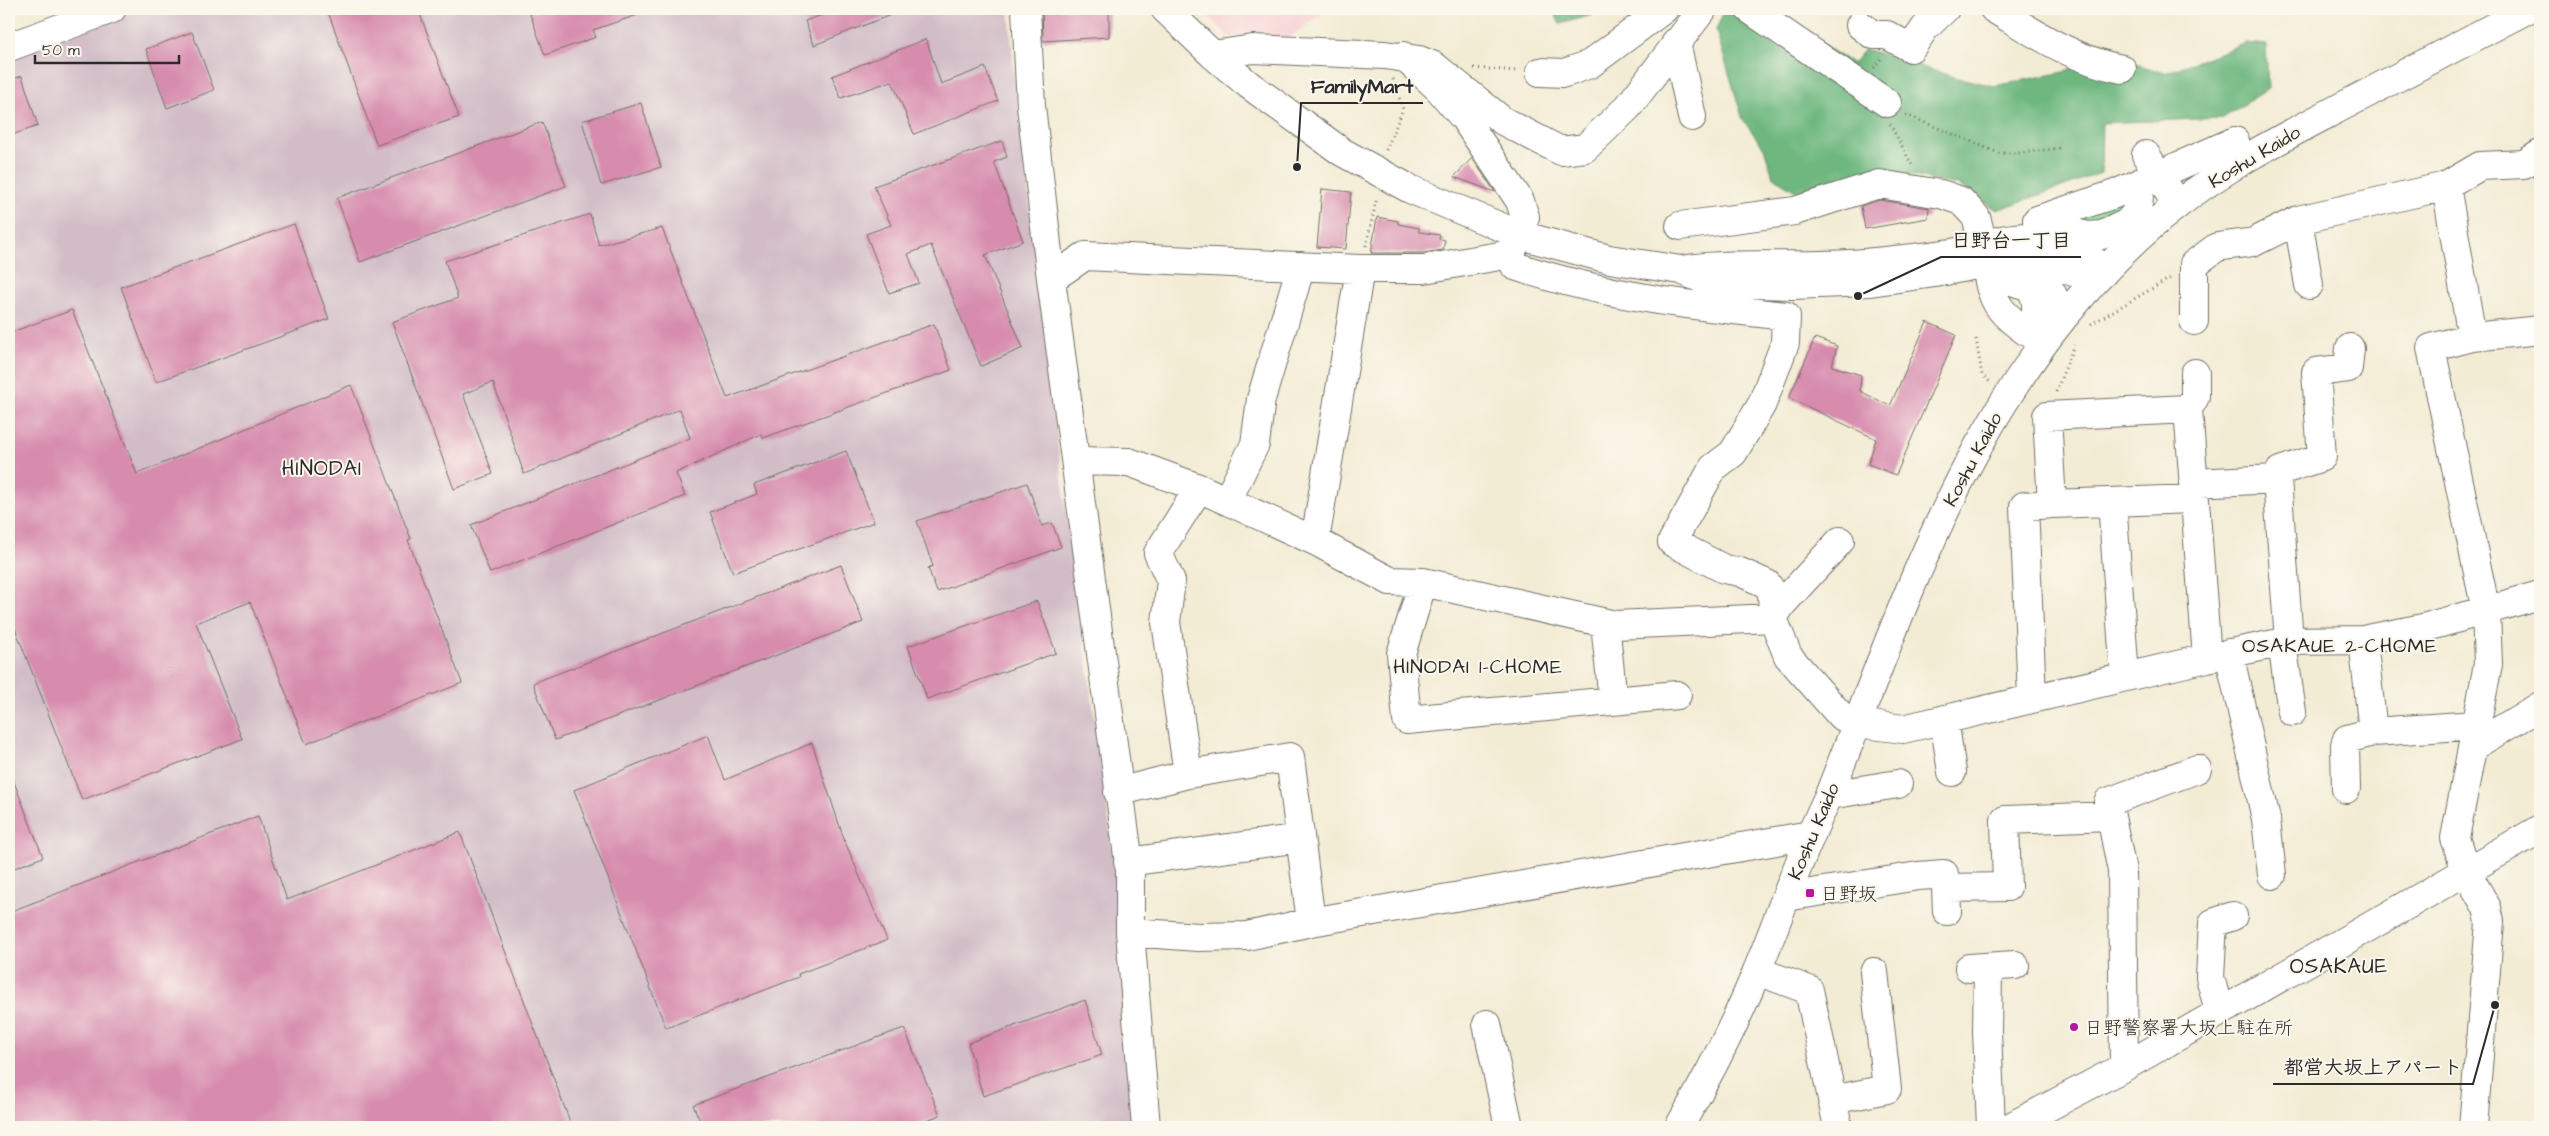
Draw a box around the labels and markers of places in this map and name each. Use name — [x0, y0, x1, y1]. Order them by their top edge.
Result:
callout: FamilyMart — [1301, 68, 1423, 103]
callout: 日野台一丁目 — [1941, 222, 2081, 257]
place label: 日野坂 — [1820, 881, 1877, 908]
marker: 日野坂 — [1804, 887, 1816, 899]
place label: 日野警察署大坂上駐在所 — [2084, 1015, 2293, 1042]
marker: 日野警察署大坂上駐在所 — [2068, 1021, 2080, 1033]
callout: 都営大坂上アパート — [2273, 1049, 2473, 1084]

